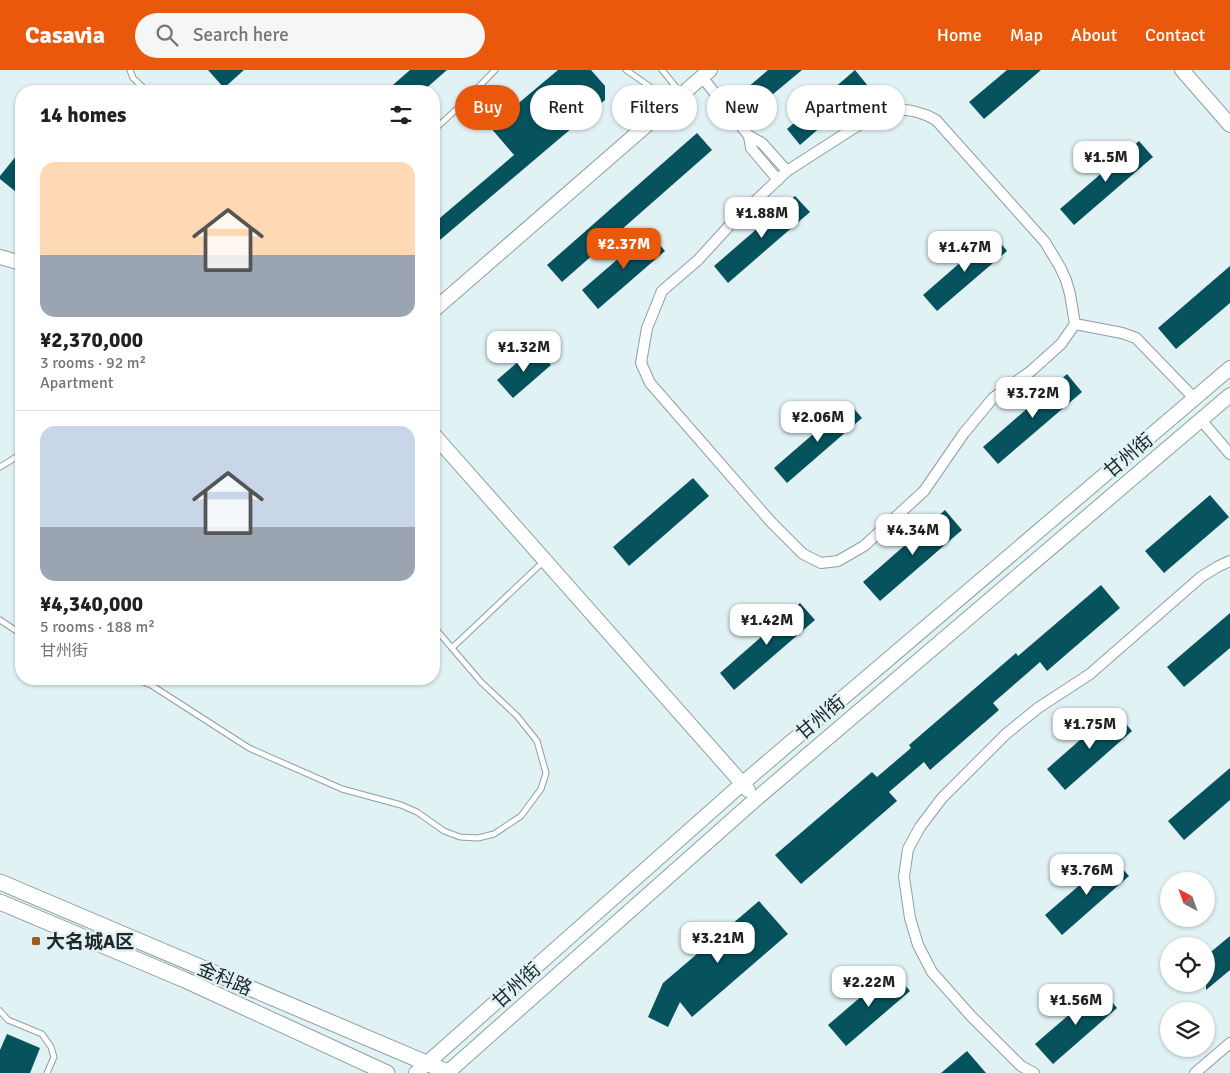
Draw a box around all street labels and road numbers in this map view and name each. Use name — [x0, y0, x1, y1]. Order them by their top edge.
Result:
street label: 甘州街 — [1099, 428, 1158, 483]
street label: 甘州街 — [791, 690, 850, 745]
street label: 金科路 — [194, 957, 256, 1001]
street label: 甘州街 — [487, 958, 546, 1014]

